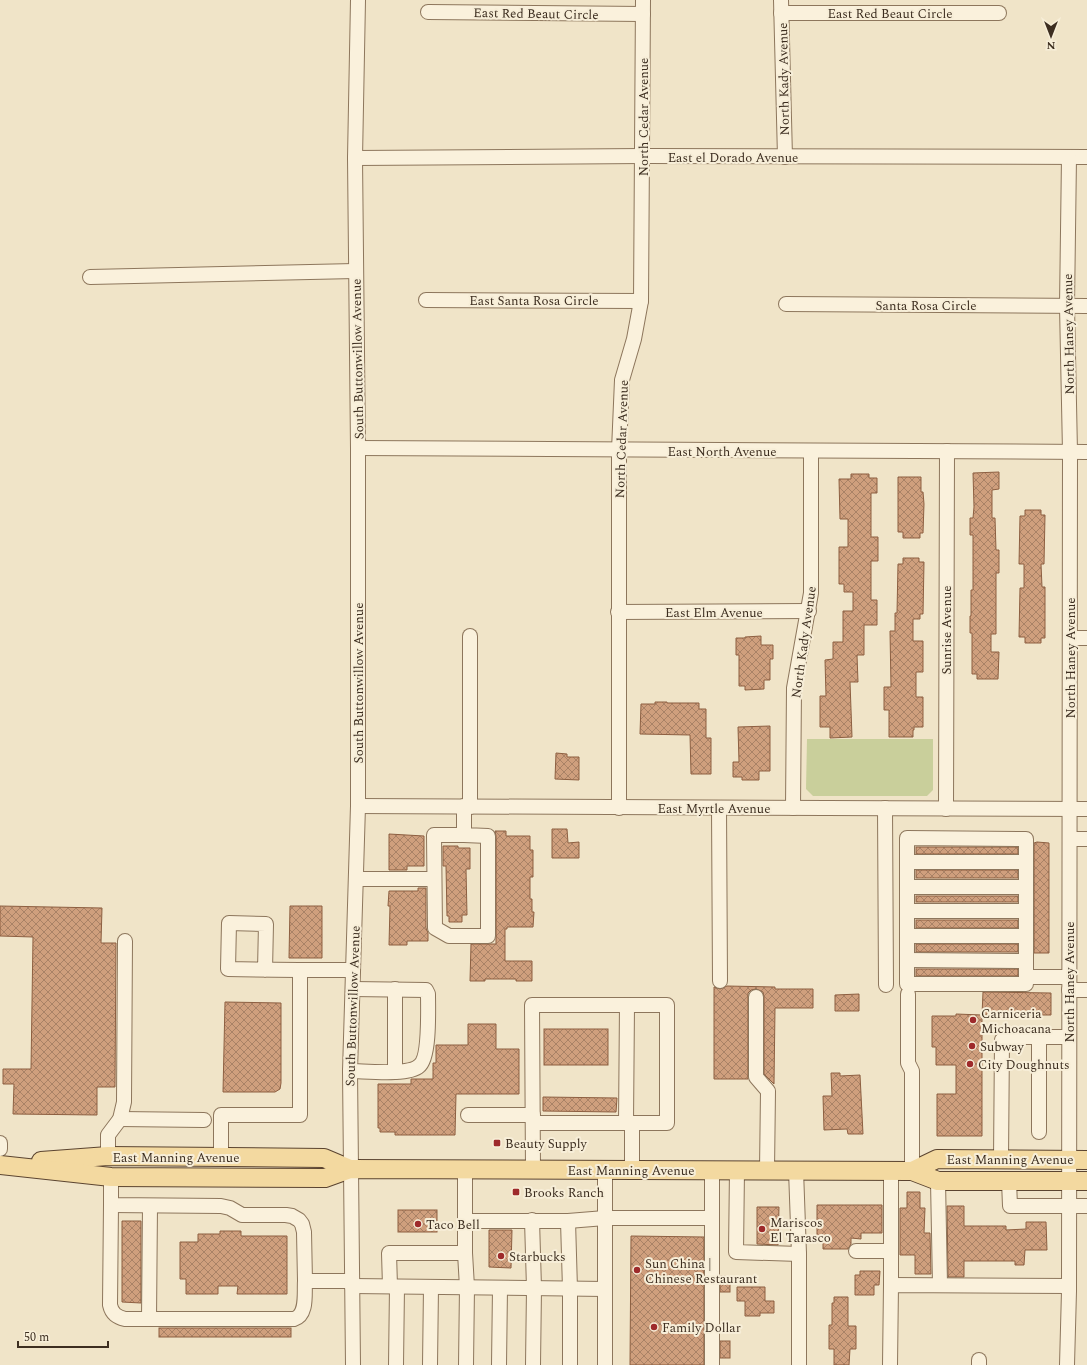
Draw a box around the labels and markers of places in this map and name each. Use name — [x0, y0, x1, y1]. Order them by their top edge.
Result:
place label: Carniceria Michoacana — [981, 1004, 1052, 1039]
marker: Carniceria Michoacana — [968, 1015, 978, 1025]
place label: Subway — [980, 1037, 1025, 1057]
marker: Subway — [967, 1041, 977, 1051]
place label: City Doughnuts — [978, 1055, 1070, 1075]
marker: City Doughnuts — [965, 1059, 975, 1069]
place label: Beauty Supply — [505, 1134, 588, 1154]
marker: Beauty Supply — [492, 1138, 502, 1148]
place label: Brooks Ranch — [524, 1183, 605, 1203]
marker: Brooks Ranch — [511, 1187, 521, 1197]
place label: Mariscos El Tarasco — [770, 1213, 831, 1248]
place label: Taco Bell — [426, 1215, 480, 1235]
marker: Taco Bell — [413, 1219, 423, 1229]
marker: Mariscos El Tarasco — [757, 1224, 767, 1234]
place label: Starbucks — [509, 1247, 566, 1267]
marker: Starbucks — [496, 1251, 506, 1261]
place label: Sun China | Chinese Restaurant — [645, 1254, 758, 1289]
marker: Sun China | Chinese Restaurant — [632, 1265, 642, 1275]
place label: Family Dollar — [662, 1318, 741, 1338]
marker: Family Dollar — [649, 1322, 659, 1332]

